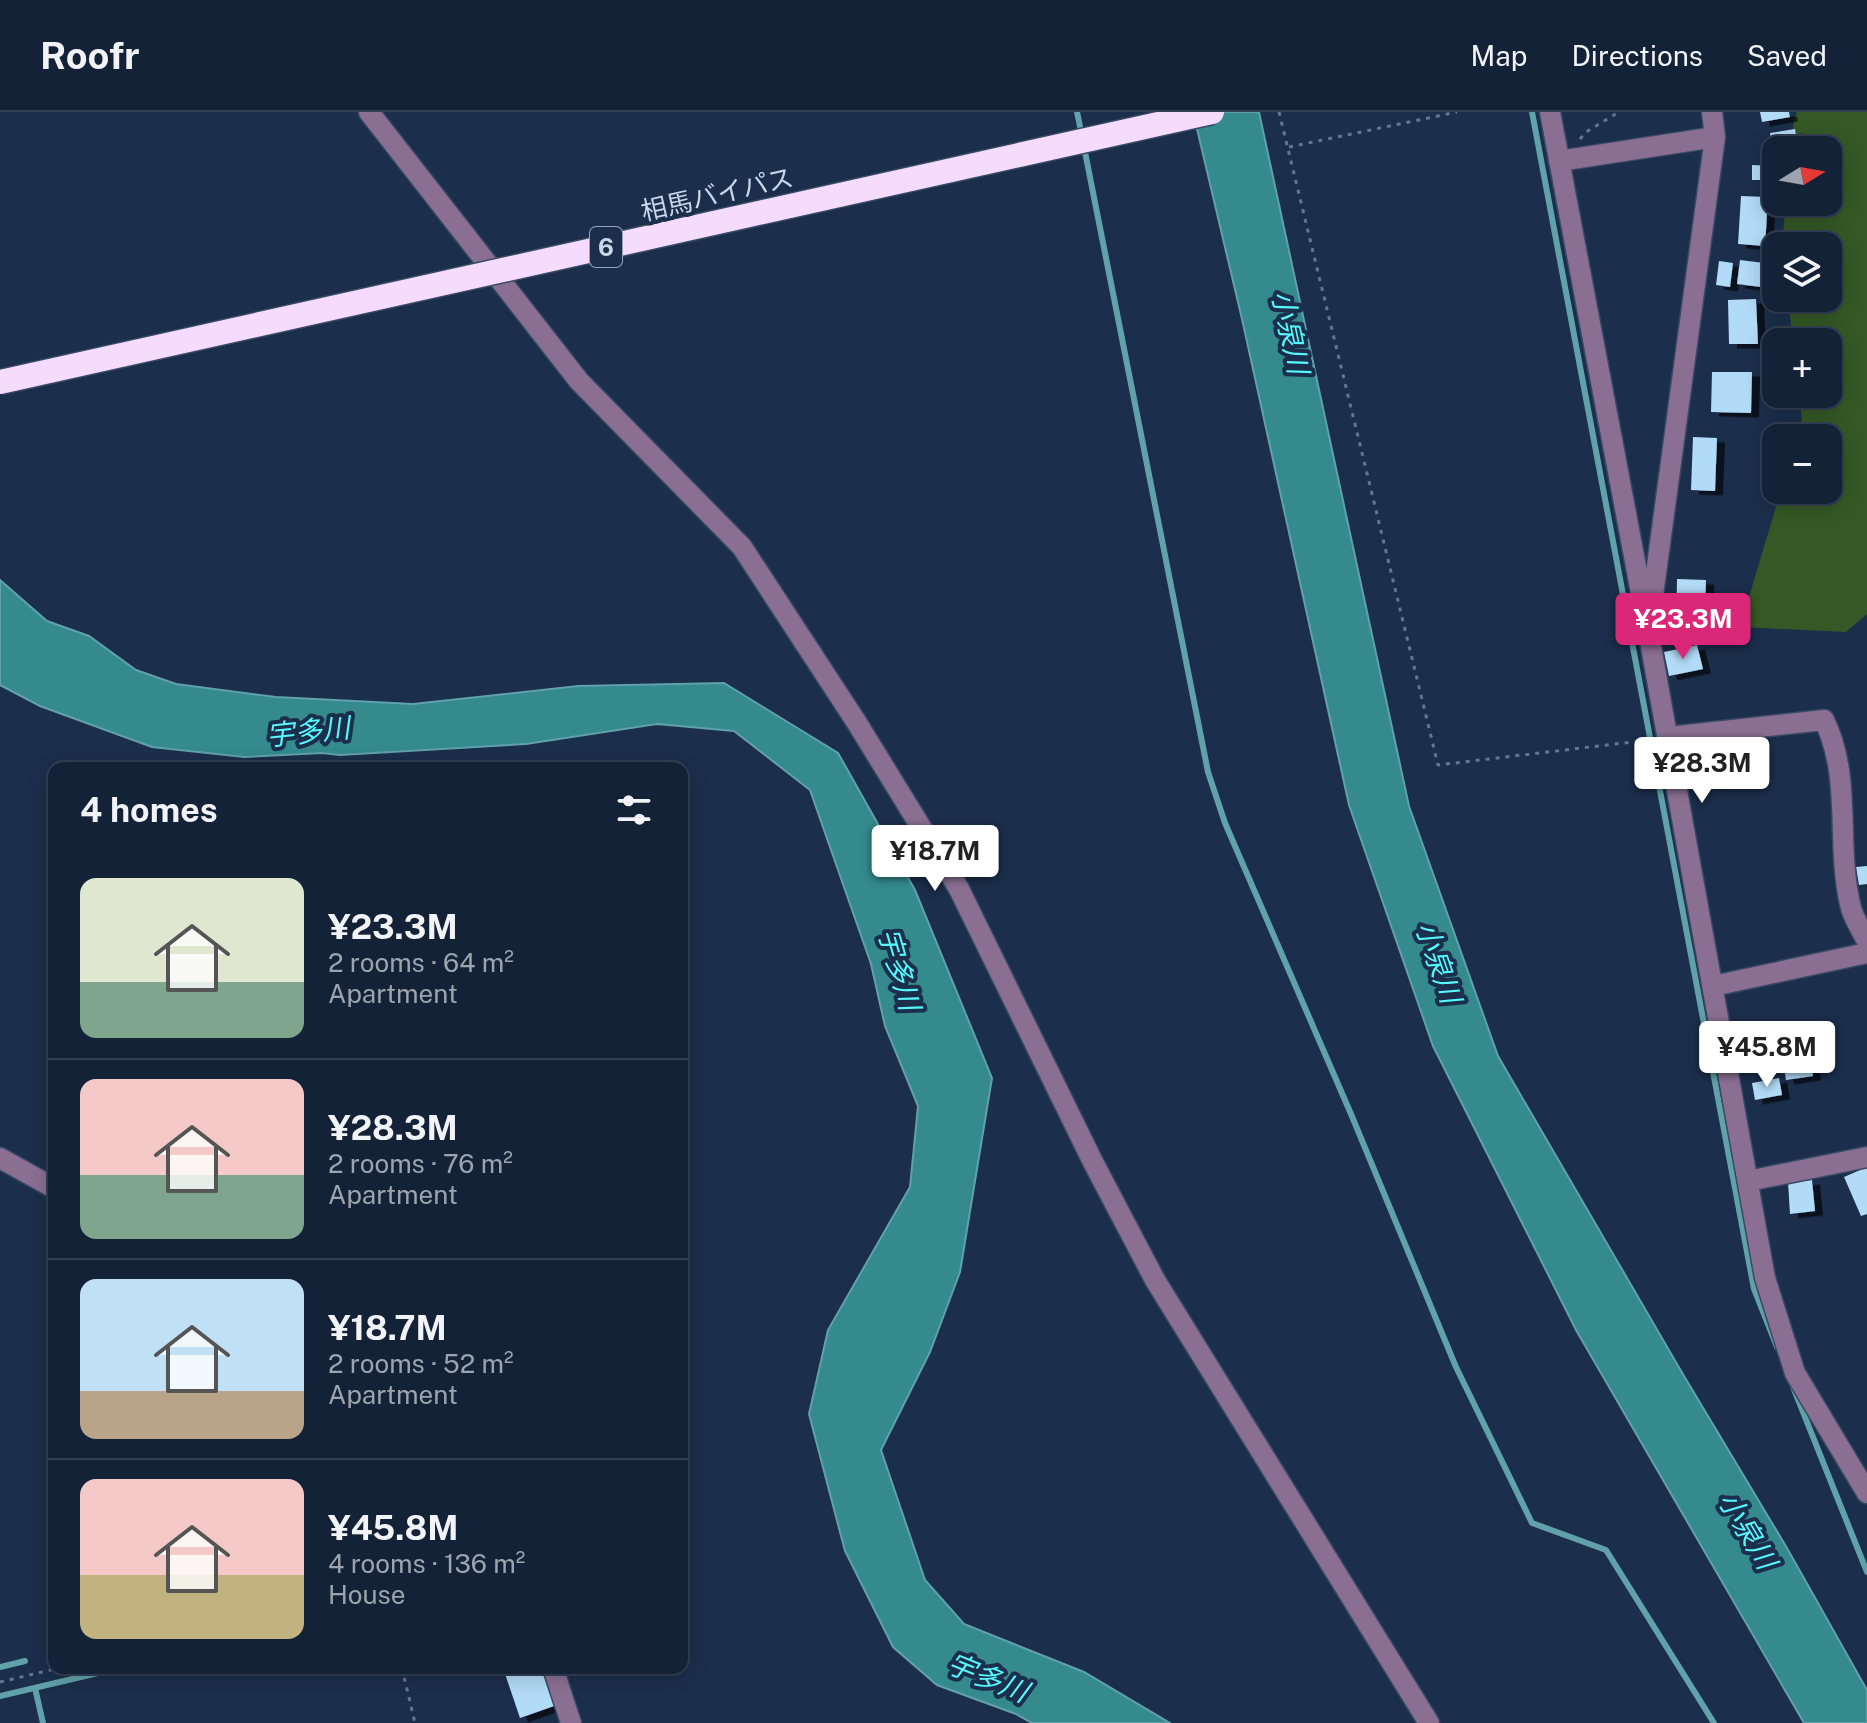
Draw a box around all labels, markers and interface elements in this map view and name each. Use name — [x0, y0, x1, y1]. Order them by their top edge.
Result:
text: Roofr — [40, 33, 140, 78]
text: Map — [1471, 39, 1527, 72]
text: Directions — [1571, 39, 1703, 72]
text: Saved — [1747, 39, 1827, 72]
north arrow — [1762, 136, 1842, 216]
map controls — [1762, 136, 1842, 504]
street label: 相馬バイパス — [638, 161, 796, 227]
road number: 6 — [590, 227, 622, 267]
button: layers — [1762, 232, 1842, 312]
water label: 小泉川 — [1266, 287, 1316, 379]
button: + — [1762, 328, 1842, 408]
button: − — [1762, 424, 1842, 504]
pin: ¥23.3M — [1618, 593, 1748, 661]
text: ¥23.3M — [1633, 603, 1733, 634]
water label: 宇多川 — [264, 710, 354, 752]
pin: ¥28.3M — [1637, 737, 1767, 805]
text: ¥28.3M — [1652, 747, 1752, 778]
icon: filters — [612, 788, 656, 832]
text: 4 homes — [80, 790, 218, 830]
pin: ¥18.7M — [870, 825, 1000, 893]
text: ¥18.7M — [890, 835, 980, 866]
text: ¥23.3M — [328, 907, 458, 947]
icon: home — [144, 910, 240, 1006]
water label: 小泉川 — [1410, 917, 1469, 1010]
water label: 宇多川 — [873, 924, 928, 1017]
text: 2 rooms · 64 m² — [328, 947, 514, 978]
text: Apartment — [328, 978, 458, 1009]
pin: ¥45.8M — [1702, 1021, 1832, 1089]
text: ¥45.8M — [1717, 1031, 1817, 1062]
text: ¥28.3M — [328, 1108, 458, 1148]
icon: home — [144, 1111, 240, 1207]
text: 2 rooms · 76 m² — [328, 1148, 513, 1179]
text: Apartment — [328, 1179, 458, 1210]
text: ¥18.7M — [328, 1308, 447, 1348]
icon: home — [144, 1311, 240, 1407]
text: 2 rooms · 52 m² — [328, 1348, 514, 1379]
text: Apartment — [328, 1379, 458, 1410]
water label: 小泉川 — [1712, 1485, 1785, 1577]
text: ¥45.8M — [328, 1508, 458, 1548]
icon: home — [144, 1511, 240, 1607]
text: 4 rooms · 136 m² — [328, 1548, 525, 1579]
text: House — [328, 1579, 405, 1610]
water label: 宇多川 — [943, 1646, 1036, 1709]

